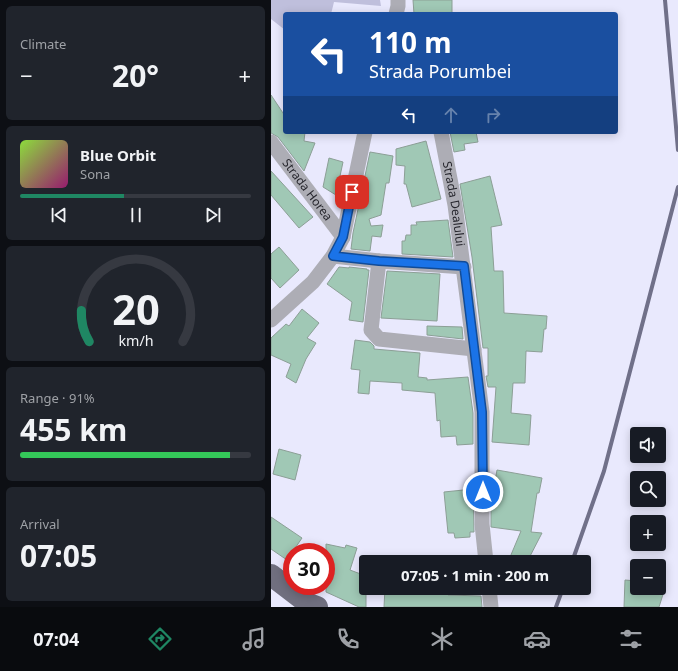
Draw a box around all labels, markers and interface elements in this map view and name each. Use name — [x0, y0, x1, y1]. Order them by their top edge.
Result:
text: 110 m — [369, 23, 452, 61]
icon: left — [303, 28, 355, 80]
text: Climate — [20, 35, 66, 53]
text: 20° — [112, 55, 159, 96]
text: Strada Porumbei — [369, 59, 511, 83]
text: − — [20, 60, 33, 90]
text: + — [238, 60, 251, 90]
icon: left — [398, 104, 420, 126]
icon: ahead — [440, 104, 462, 126]
icon: right — [482, 104, 504, 126]
text: Blue Orbit — [80, 145, 156, 165]
street label: Strada Horea — [279, 155, 337, 224]
street label: Strada Dealului — [439, 160, 469, 247]
text: Sona — [80, 165, 110, 183]
pin — [335, 175, 369, 209]
icon: arrive — [341, 181, 363, 203]
icon: previous — [48, 204, 70, 226]
icon: pause — [125, 204, 147, 226]
icon: next — [202, 204, 224, 226]
text: 20 — [112, 280, 159, 336]
text: km/h — [118, 330, 153, 349]
text: Range · 91% — [20, 389, 95, 407]
text: 455 km — [20, 409, 127, 450]
map controls — [630, 427, 666, 595]
button: sound — [630, 427, 666, 463]
position arrow — [462, 471, 504, 513]
button: search — [630, 471, 666, 507]
text: Arrival — [20, 515, 60, 533]
button: + — [630, 515, 666, 551]
text: 07:05 — [20, 535, 97, 576]
speed limit sign: 30 — [283, 543, 335, 595]
button: − — [630, 559, 666, 595]
text: 07:05 · 1 min · 200 m — [401, 565, 549, 585]
icon: directions — [146, 625, 174, 653]
icon: music — [240, 625, 268, 653]
icon: phone — [334, 625, 362, 653]
icon: climate — [428, 625, 456, 653]
icon: car — [523, 625, 551, 653]
icon: filters — [617, 625, 645, 653]
text: 07:04 — [33, 627, 79, 651]

